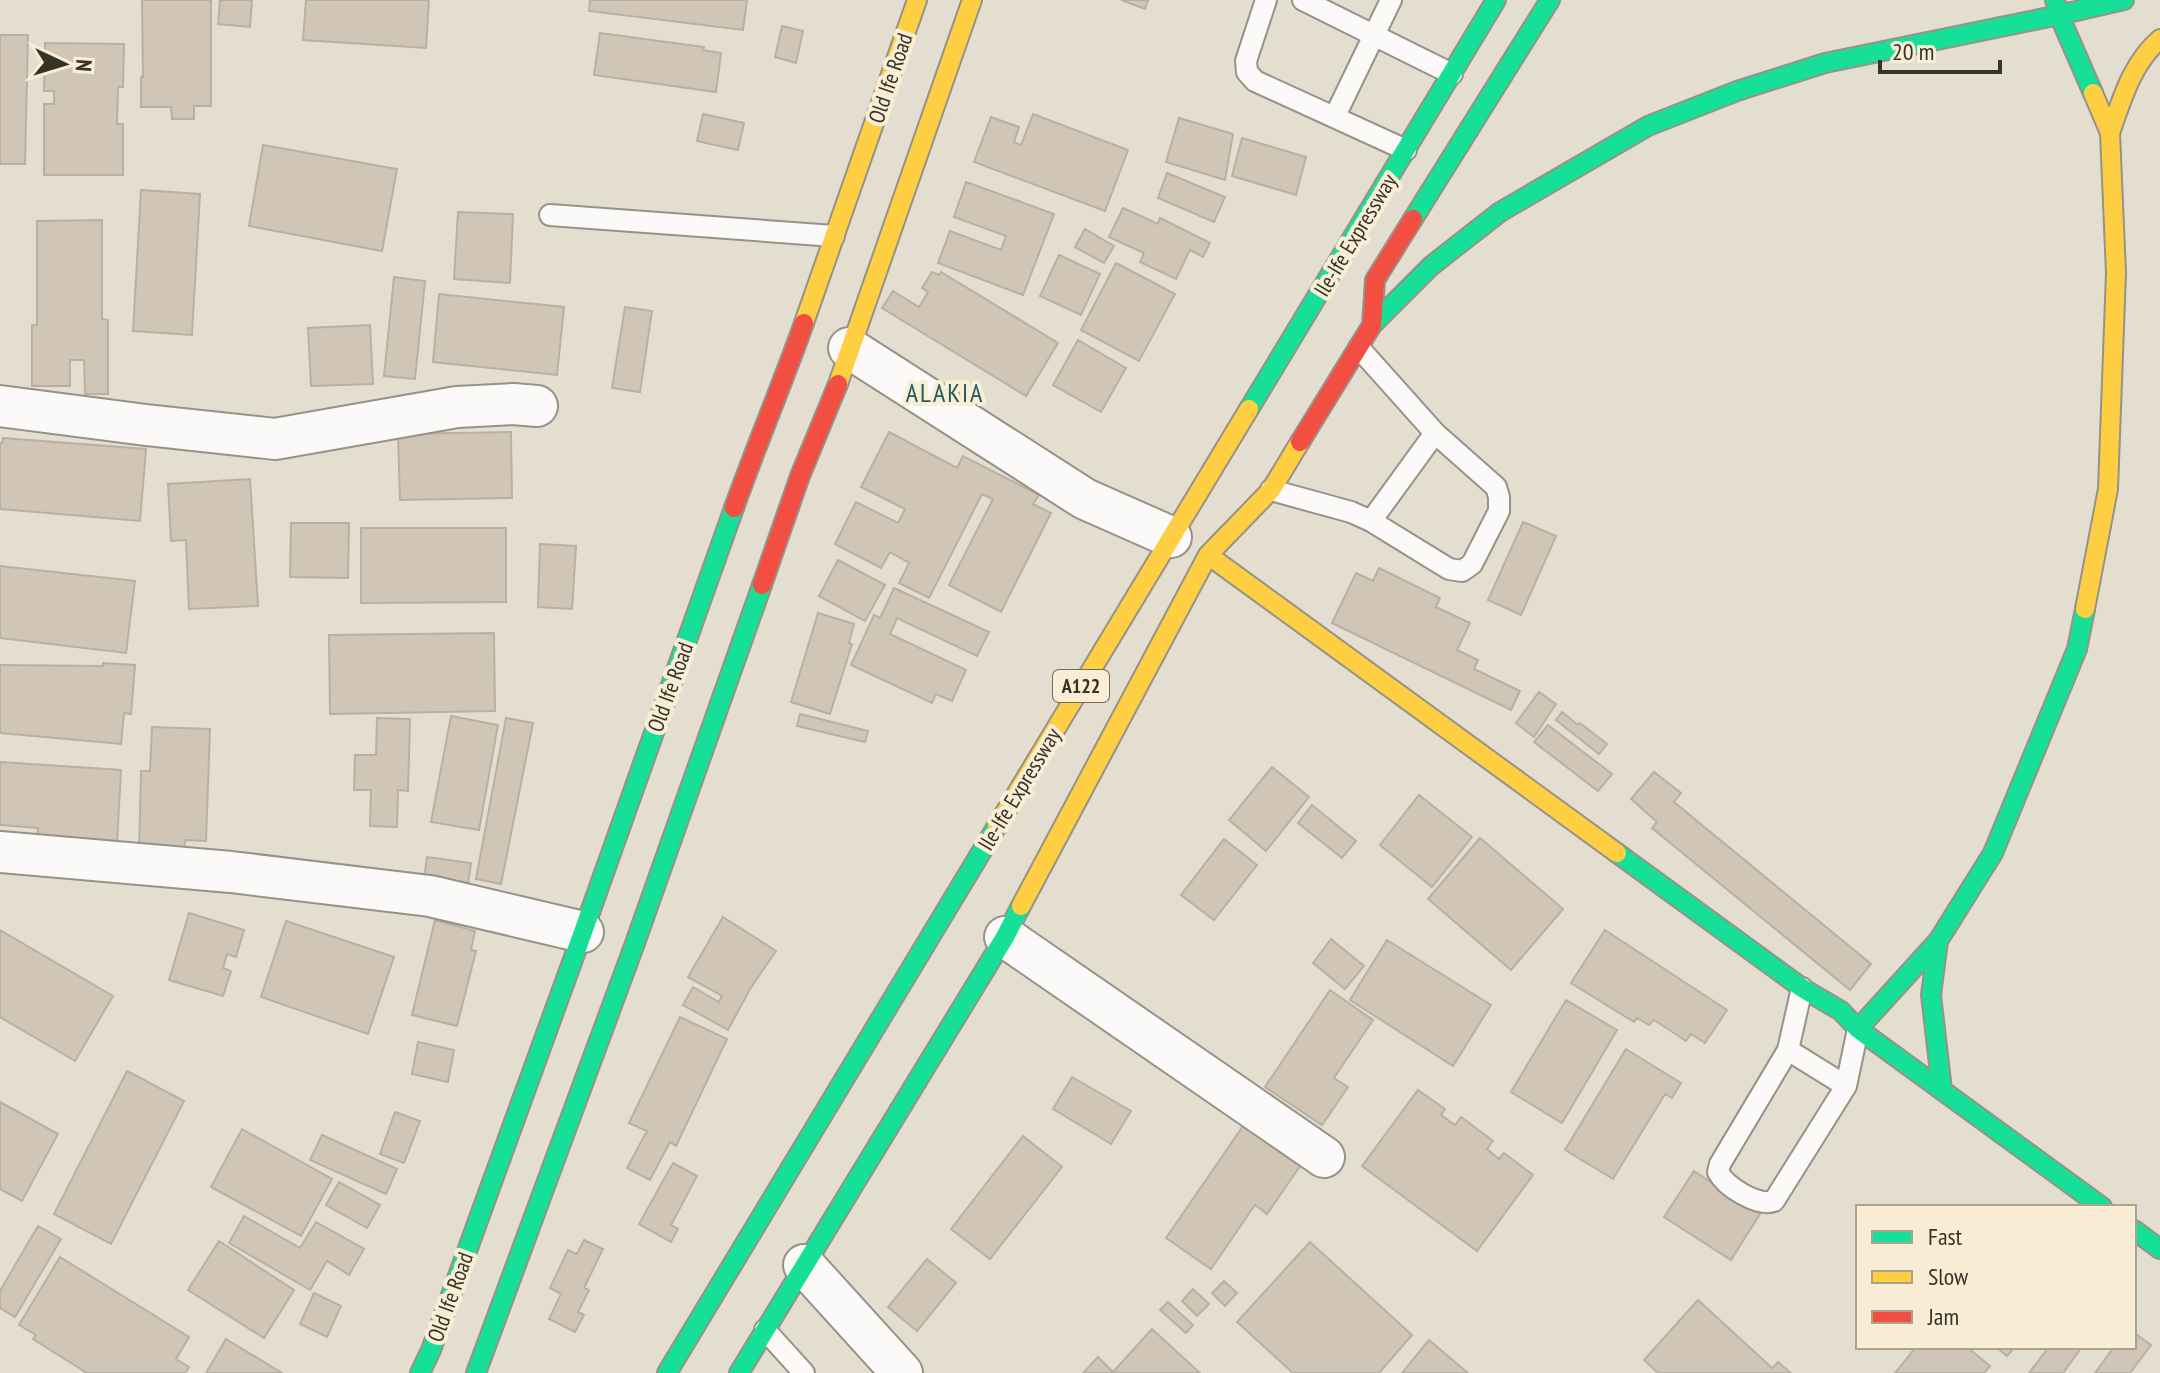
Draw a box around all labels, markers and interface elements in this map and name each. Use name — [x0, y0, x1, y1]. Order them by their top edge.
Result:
north arrow — [24, 24, 104, 104]
scale bar — [1880, 24, 2000, 74]
street label: Old Ife Road — [862, 29, 918, 127]
text: 20 m — [1892, 36, 1934, 67]
text: N — [70, 58, 98, 72]
street label: Ile-Ife Expressway — [1307, 168, 1403, 301]
district label: ALAKIA — [906, 376, 984, 409]
street label: Old Ife Road — [641, 638, 699, 736]
road number: A122 — [1053, 670, 1109, 702]
street label: Ile-Ife Expressway — [971, 722, 1067, 855]
legend — [1856, 1205, 2136, 1349]
text: Fast — [1928, 1221, 1963, 1252]
street label: Old Ife Road — [421, 1248, 479, 1346]
text: Slow — [1928, 1261, 1969, 1292]
text: Jam — [1927, 1301, 1959, 1332]

